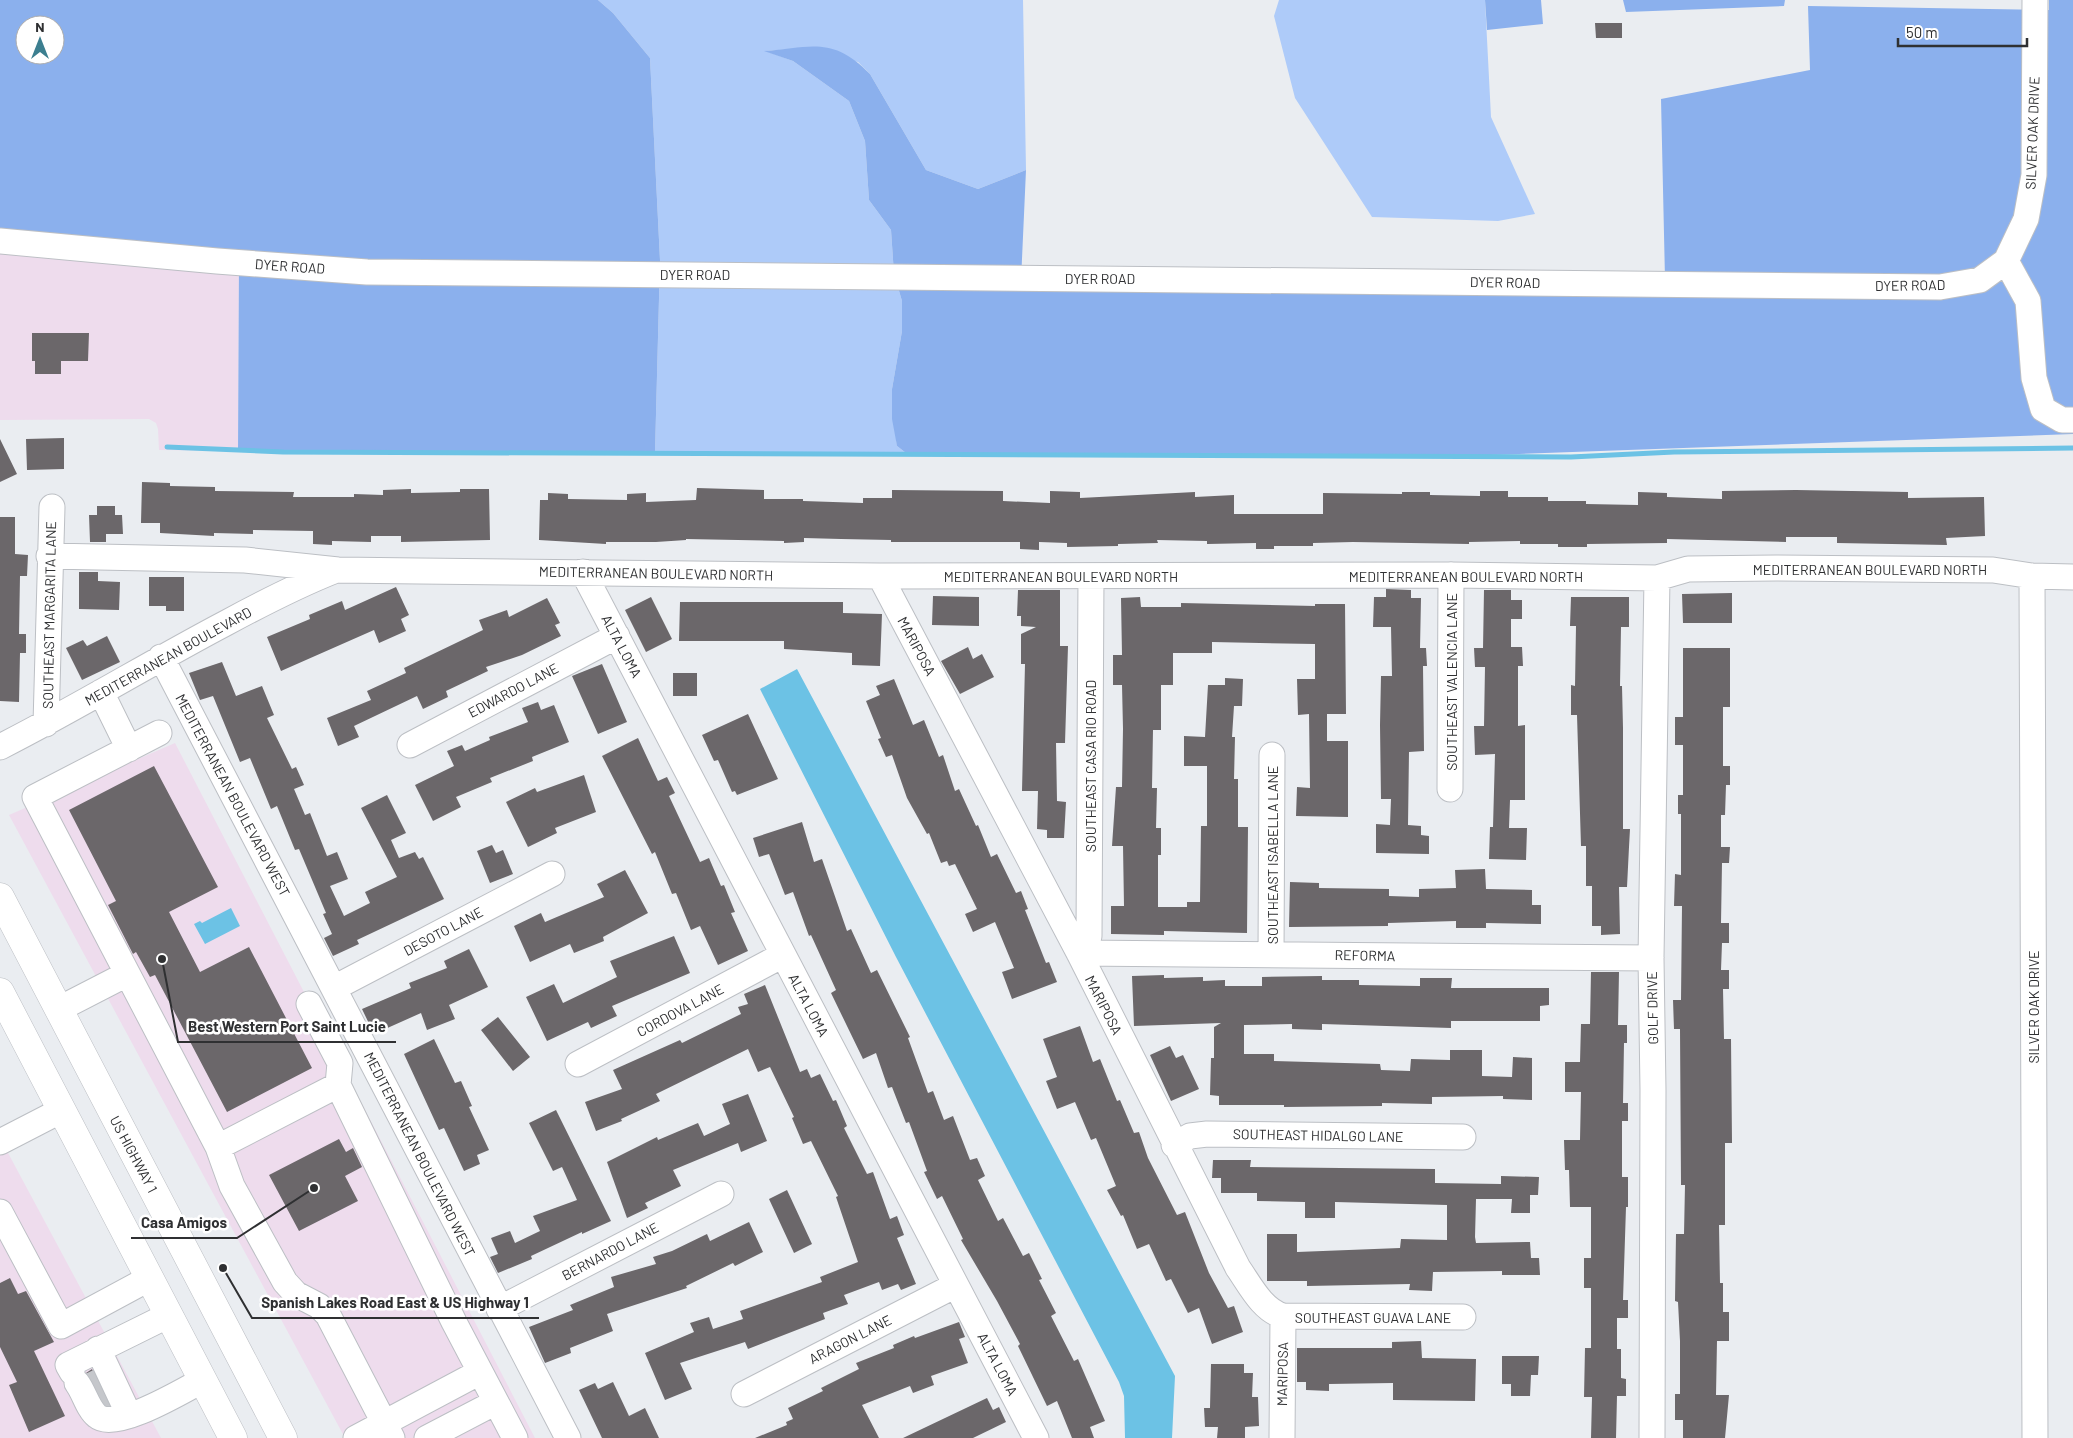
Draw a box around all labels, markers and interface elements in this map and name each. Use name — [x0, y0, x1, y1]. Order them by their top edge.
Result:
north arrow — [15, 15, 65, 65]
scale bar — [1898, 15, 2027, 47]
text: N — [35, 18, 45, 35]
text: 50 m — [1906, 23, 1938, 41]
street label: SILVER OAK DRIVE — [2022, 76, 2042, 190]
street label: DYER ROAD — [254, 255, 326, 277]
street label: DYER ROAD — [660, 266, 730, 283]
street label: DYER ROAD — [1065, 270, 1135, 287]
street label: DYER ROAD — [1470, 273, 1540, 291]
street label: DYER ROAD — [1875, 276, 1945, 294]
street label: SOUTHEAST MARGARITA LANE — [39, 521, 59, 709]
street label: MEDITERRANEAN BOULEVARD NORTH — [1753, 561, 1987, 578]
street label: MEDITERRANEAN BOULEVARD NORTH — [539, 562, 773, 584]
street label: MEDITERRANEAN BOULEVARD NORTH — [944, 568, 1178, 585]
street label: MEDITERRANEAN BOULEVARD NORTH — [1349, 568, 1583, 585]
street label: SOUTHEAST VALENCIA LANE — [1443, 593, 1460, 771]
street label: MEDITERRANEAN BOULEVARD — [82, 603, 254, 709]
street label: ALTA LOMA — [598, 612, 646, 681]
street label: MARIPOSA — [894, 614, 940, 679]
street label: EDWARDO LANE — [465, 659, 561, 721]
street label: SOUTHEAST CASA RIO ROAD — [1082, 680, 1099, 852]
street label: MEDITERRANEAN BOULEVARD WEST — [172, 691, 294, 899]
street label: SOUTHEAST ISABELLA LANE — [1264, 766, 1281, 944]
street label: DESOTO LANE — [400, 903, 486, 959]
street label: REFORMA — [1334, 946, 1396, 964]
street label: SILVER OAK DRIVE — [2025, 950, 2042, 1064]
street label: ALTA LOMA — [785, 971, 833, 1040]
street label: GOLF DRIVE — [1643, 971, 1661, 1045]
street label: MARIPOSA — [1082, 972, 1126, 1038]
street label: CORDOVA LANE — [634, 980, 726, 1040]
callout: Best Western Port Saint Lucie — [178, 1012, 396, 1042]
text: Best Western Port Saint Lucie — [188, 1017, 386, 1035]
street label: MEDITERRANEAN BOULEVARD WEST — [361, 1049, 479, 1259]
street label: US HIGHWAY 1 — [107, 1113, 161, 1195]
street label: SOUTHEAST HIDALGO LANE — [1233, 1125, 1403, 1145]
callout: Casa Amigos — [131, 1208, 237, 1238]
text: Casa Amigos — [141, 1213, 228, 1231]
street label: BERNARDO LANE — [559, 1218, 661, 1284]
callout: Spanish Lakes Road East & US Highway 1 — [252, 1288, 539, 1318]
text: Spanish Lakes Road East & US Highway 1 — [261, 1293, 529, 1311]
street label: SOUTHEAST GUAVA LANE — [1295, 1309, 1451, 1326]
street label: ARAGON LANE — [806, 1311, 894, 1367]
street label: ALTA LOMA — [974, 1330, 1022, 1399]
street label: MARIPOSA — [1273, 1341, 1291, 1406]

